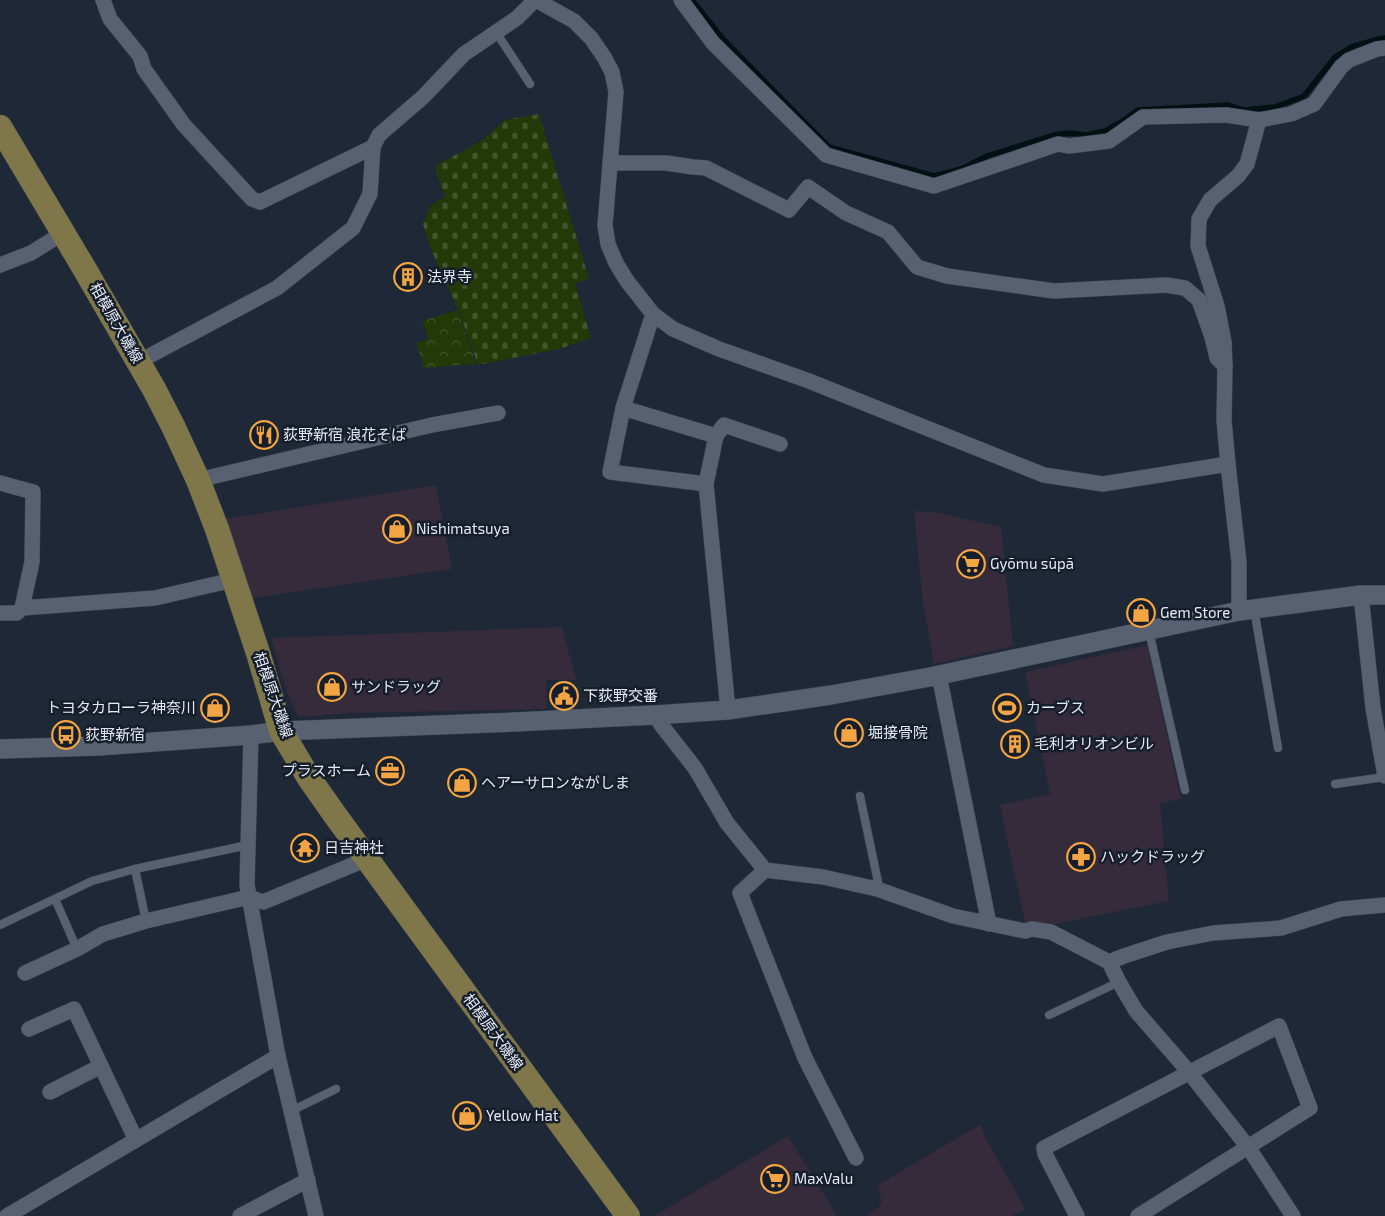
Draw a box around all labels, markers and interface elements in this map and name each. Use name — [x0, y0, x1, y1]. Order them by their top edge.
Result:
building icon: 法界寺 — [393, 262, 423, 292]
place label: 法界寺 — [427, 267, 472, 285]
street label: 相模原大磯線 — [87, 279, 147, 366]
restaurant icon: 荻野新宿 浪花そば — [249, 420, 279, 450]
place label: 荻野新宿 浪花そば — [283, 425, 406, 443]
shop icon: Nishimatsuya — [382, 514, 412, 544]
place label: Nishimatsuya — [416, 519, 510, 537]
supermarket icon: Gyōmu sūpā — [956, 549, 986, 579]
place label: Gyōmu sūpā — [990, 554, 1074, 572]
shop icon: Gem Store — [1126, 598, 1156, 628]
place label: Gem Store — [1160, 603, 1230, 621]
street label: 相模原大磯線 — [251, 649, 297, 740]
shop icon: サンドラッグ — [317, 672, 347, 702]
place label: サンドラッグ — [351, 677, 441, 695]
public building icon: 下荻野交番 — [549, 681, 579, 711]
place label: 下荻野交番 — [583, 686, 658, 704]
shop icon: トヨタカローラ神奈川 — [200, 693, 230, 723]
sports icon: カーブス — [992, 693, 1022, 723]
place label: トヨタカローラ神奈川 — [46, 698, 196, 716]
place label: カーブス — [1026, 698, 1085, 716]
shop icon: 堀接骨院 — [834, 718, 864, 748]
bus stop icon: 荻野新宿 — [51, 720, 81, 750]
place label: 堀接骨院 — [868, 723, 928, 741]
place label: 荻野新宿 — [85, 725, 145, 743]
building icon: 毛利オリオンビル — [1000, 729, 1030, 759]
place label: 毛利オリオンビル — [1034, 734, 1154, 752]
office icon: プラスホーム — [375, 756, 405, 786]
place label: プラスホーム — [282, 761, 371, 779]
shop icon: ヘアーサロンながしま — [447, 768, 477, 798]
place label: ヘアーサロンながしま — [481, 773, 630, 791]
temple icon: 日吉神社 — [290, 833, 320, 863]
place label: 日吉神社 — [324, 838, 384, 856]
pharmacy icon: ハックドラッグ — [1066, 842, 1096, 872]
place label: ハックドラッグ — [1100, 847, 1205, 865]
street label: 相模原大磯線 — [460, 990, 528, 1073]
shop icon: Yellow Hat — [452, 1101, 482, 1131]
place label: Yellow Hat — [486, 1106, 559, 1124]
supermarket icon: MaxValu — [760, 1164, 790, 1194]
place label: MaxValu — [794, 1169, 853, 1187]

